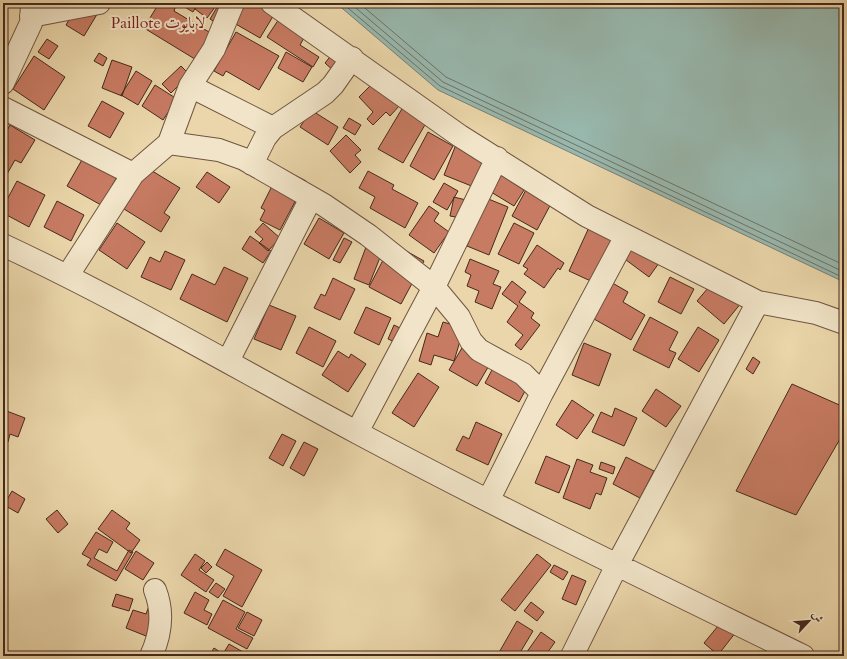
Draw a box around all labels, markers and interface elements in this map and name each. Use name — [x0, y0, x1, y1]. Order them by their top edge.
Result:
district label: Paillote لابايوت — [111, 12, 205, 34]
north arrow — [789, 601, 829, 641]
text: ش — [808, 609, 827, 625]

